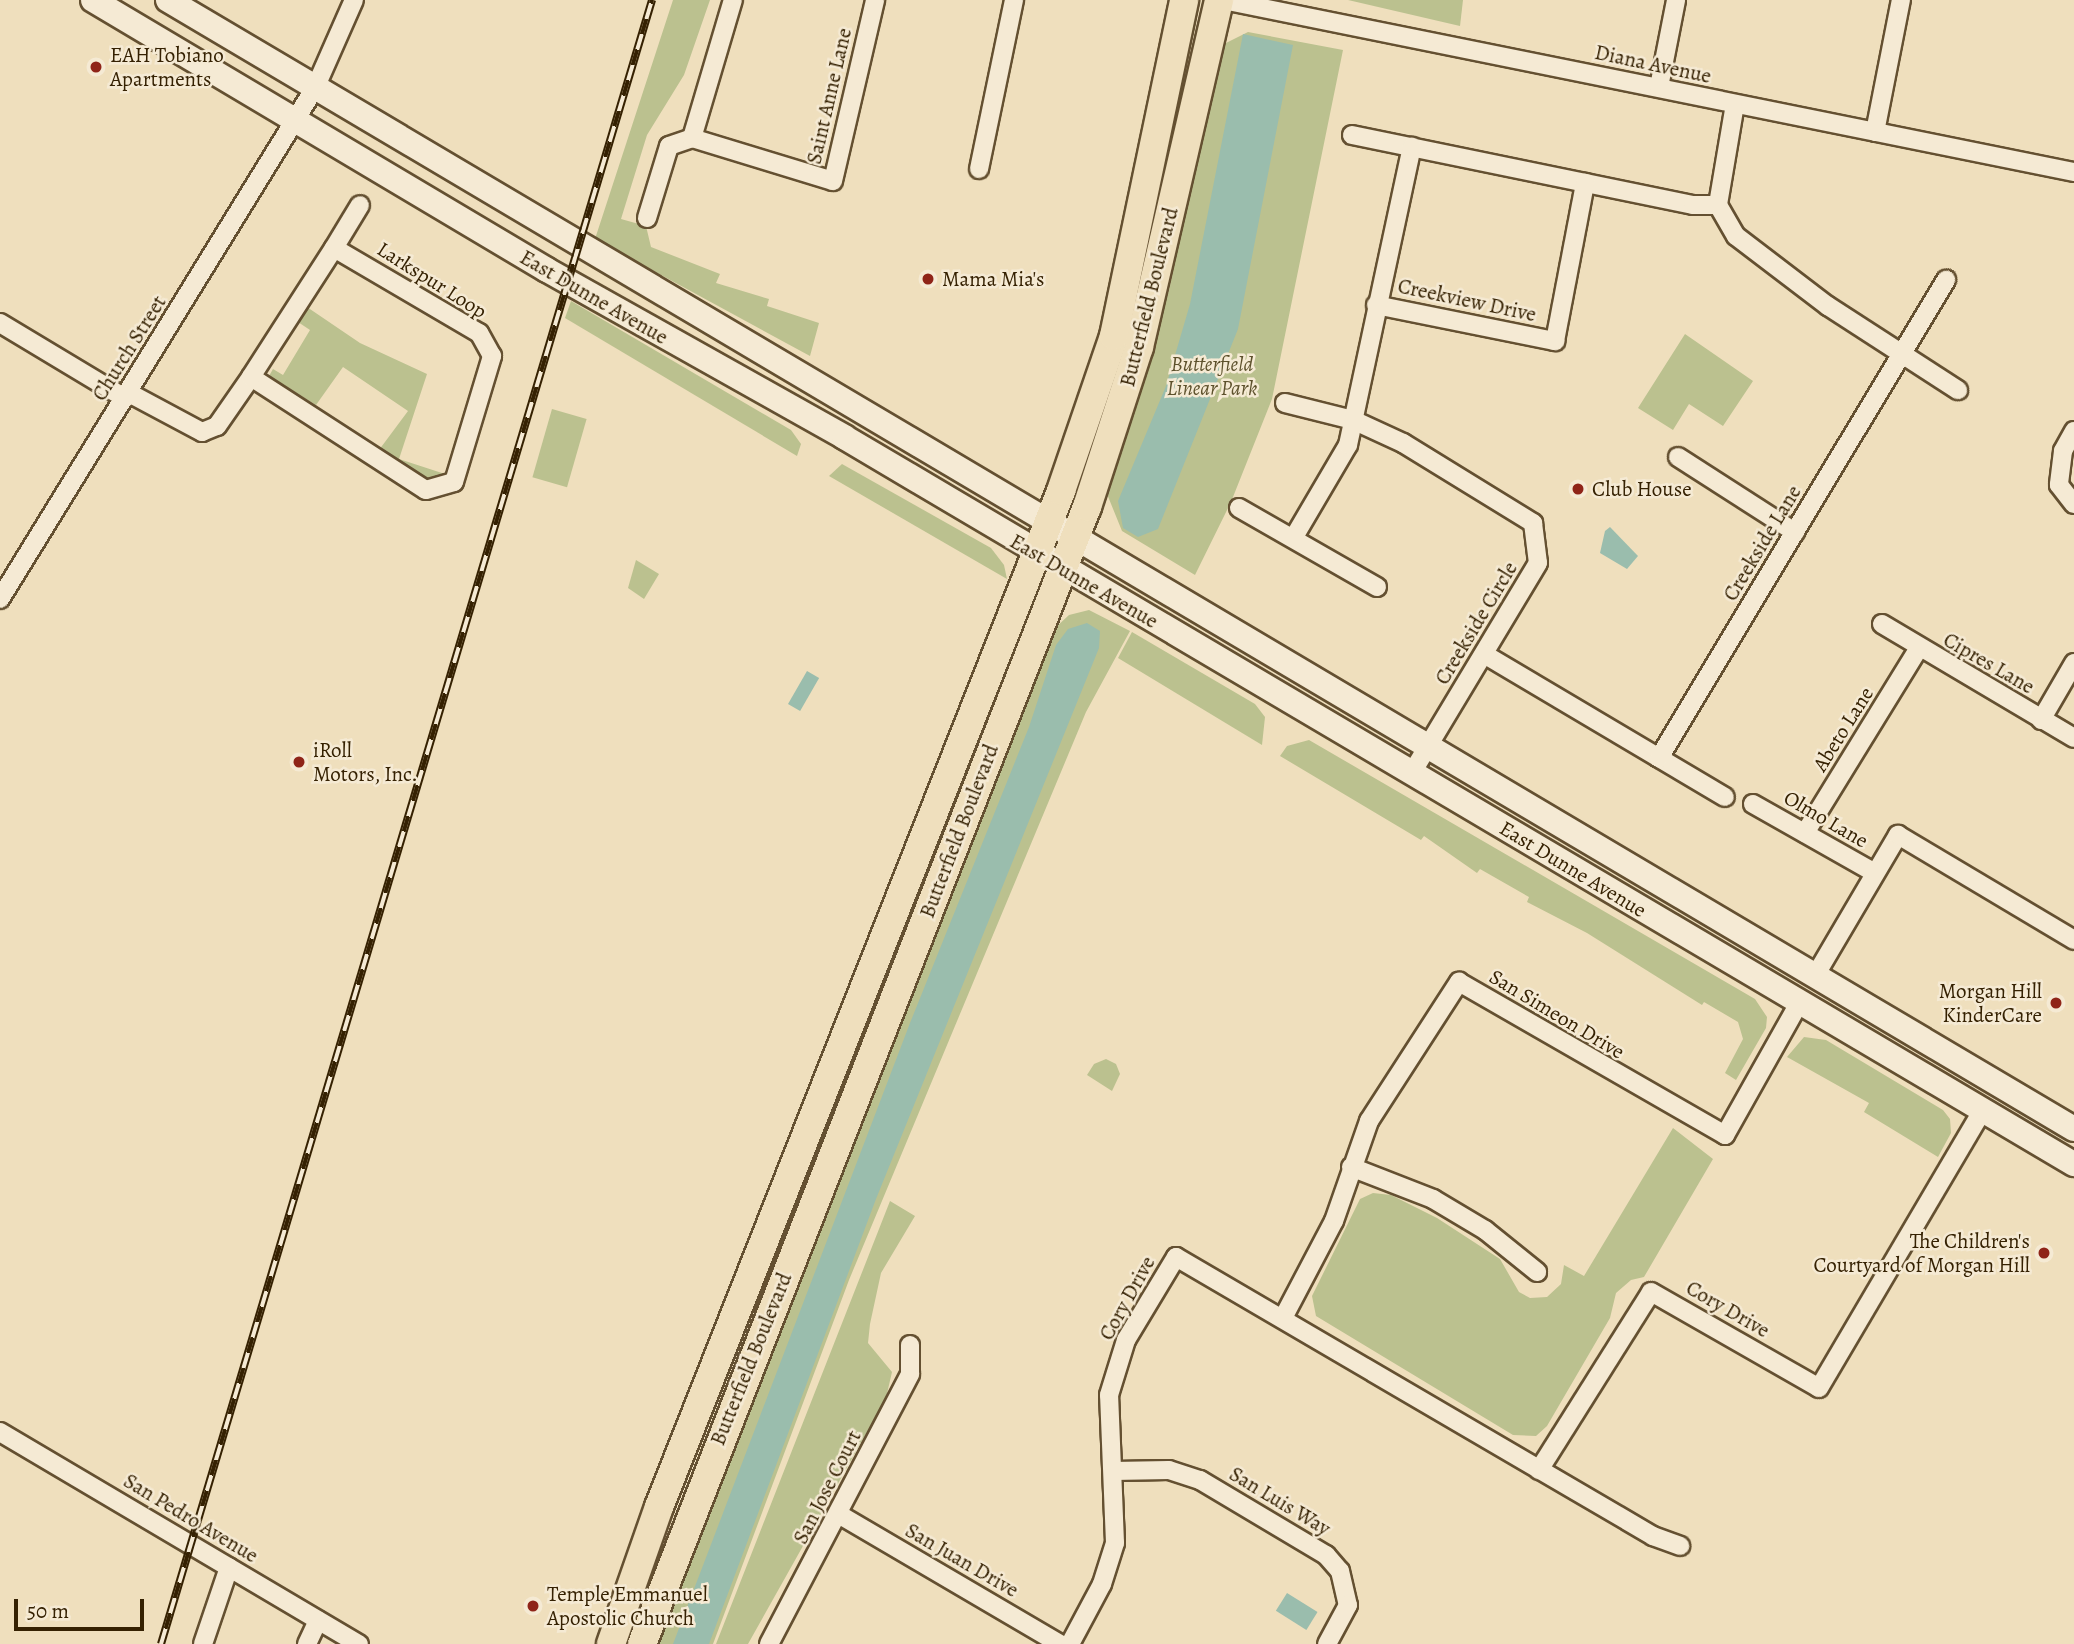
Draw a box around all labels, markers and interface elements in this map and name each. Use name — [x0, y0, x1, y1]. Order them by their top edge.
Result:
street label: Saint Anne Lane — [801, 26, 857, 166]
street label: Diana Avenue — [1592, 39, 1714, 89]
place label: EAH Tobiano Apartments — [110, 42, 224, 92]
marker: EAH Tobiano Apartments — [88, 59, 104, 75]
street label: Butterfield Boulevard — [1115, 205, 1183, 389]
street label: Larkspur Loop — [372, 236, 492, 324]
street label: East Dunne Avenue — [516, 244, 672, 350]
place label: Mama Mia's — [942, 266, 1045, 292]
marker: Mama Mia's — [920, 271, 936, 287]
street label: Creekview Drive — [1396, 273, 1538, 327]
street label: Church Street — [87, 291, 171, 405]
park label: Butterfield Linear Park — [1167, 351, 1257, 401]
place label: Club House — [1592, 476, 1692, 502]
marker: Club House — [1570, 481, 1586, 497]
street label: Creekside Lane — [1718, 481, 1806, 605]
street label: East Dunne Avenue — [1006, 528, 1162, 634]
street label: Creekside Circle — [1429, 557, 1523, 689]
street label: Cipres Lane — [1939, 627, 2039, 699]
street label: Abeto Lane — [1807, 682, 1879, 776]
place label: iRoll Motors, Inc. — [313, 737, 418, 787]
street label: Butterfield Boulevard — [914, 741, 1004, 921]
marker: iRoll Motors, Inc. — [291, 754, 307, 770]
street label: Olmo Lane — [1779, 785, 1873, 853]
street label: East Dunne Avenue — [1495, 815, 1651, 923]
street label: San Simeon Drive — [1485, 964, 1629, 1064]
place label: Morgan Hill KinderCare — [1939, 978, 2042, 1028]
marker: Morgan Hill KinderCare — [2048, 995, 2064, 1011]
place label: The Children's Courtyard of Morgan Hill — [1813, 1228, 2030, 1278]
marker: The Children's Courtyard of Morgan Hill — [2036, 1245, 2052, 1261]
street label: Cory Drive — [1094, 1252, 1160, 1344]
street label: Butterfield Boulevard — [705, 1269, 797, 1449]
street label: Cory Drive — [1682, 1275, 1774, 1343]
street label: San Jose Court — [788, 1426, 866, 1548]
street label: San Luis Way — [1225, 1461, 1335, 1541]
street label: San Pedro Avenue — [119, 1468, 263, 1568]
street label: San Juan Drive — [901, 1517, 1023, 1603]
place label: Temple Emmanuel Apostolic Church — [547, 1581, 708, 1631]
scale bar — [18, 1584, 147, 1628]
text: 50 m — [27, 1597, 69, 1625]
marker: Temple Emmanuel Apostolic Church — [525, 1598, 541, 1614]

